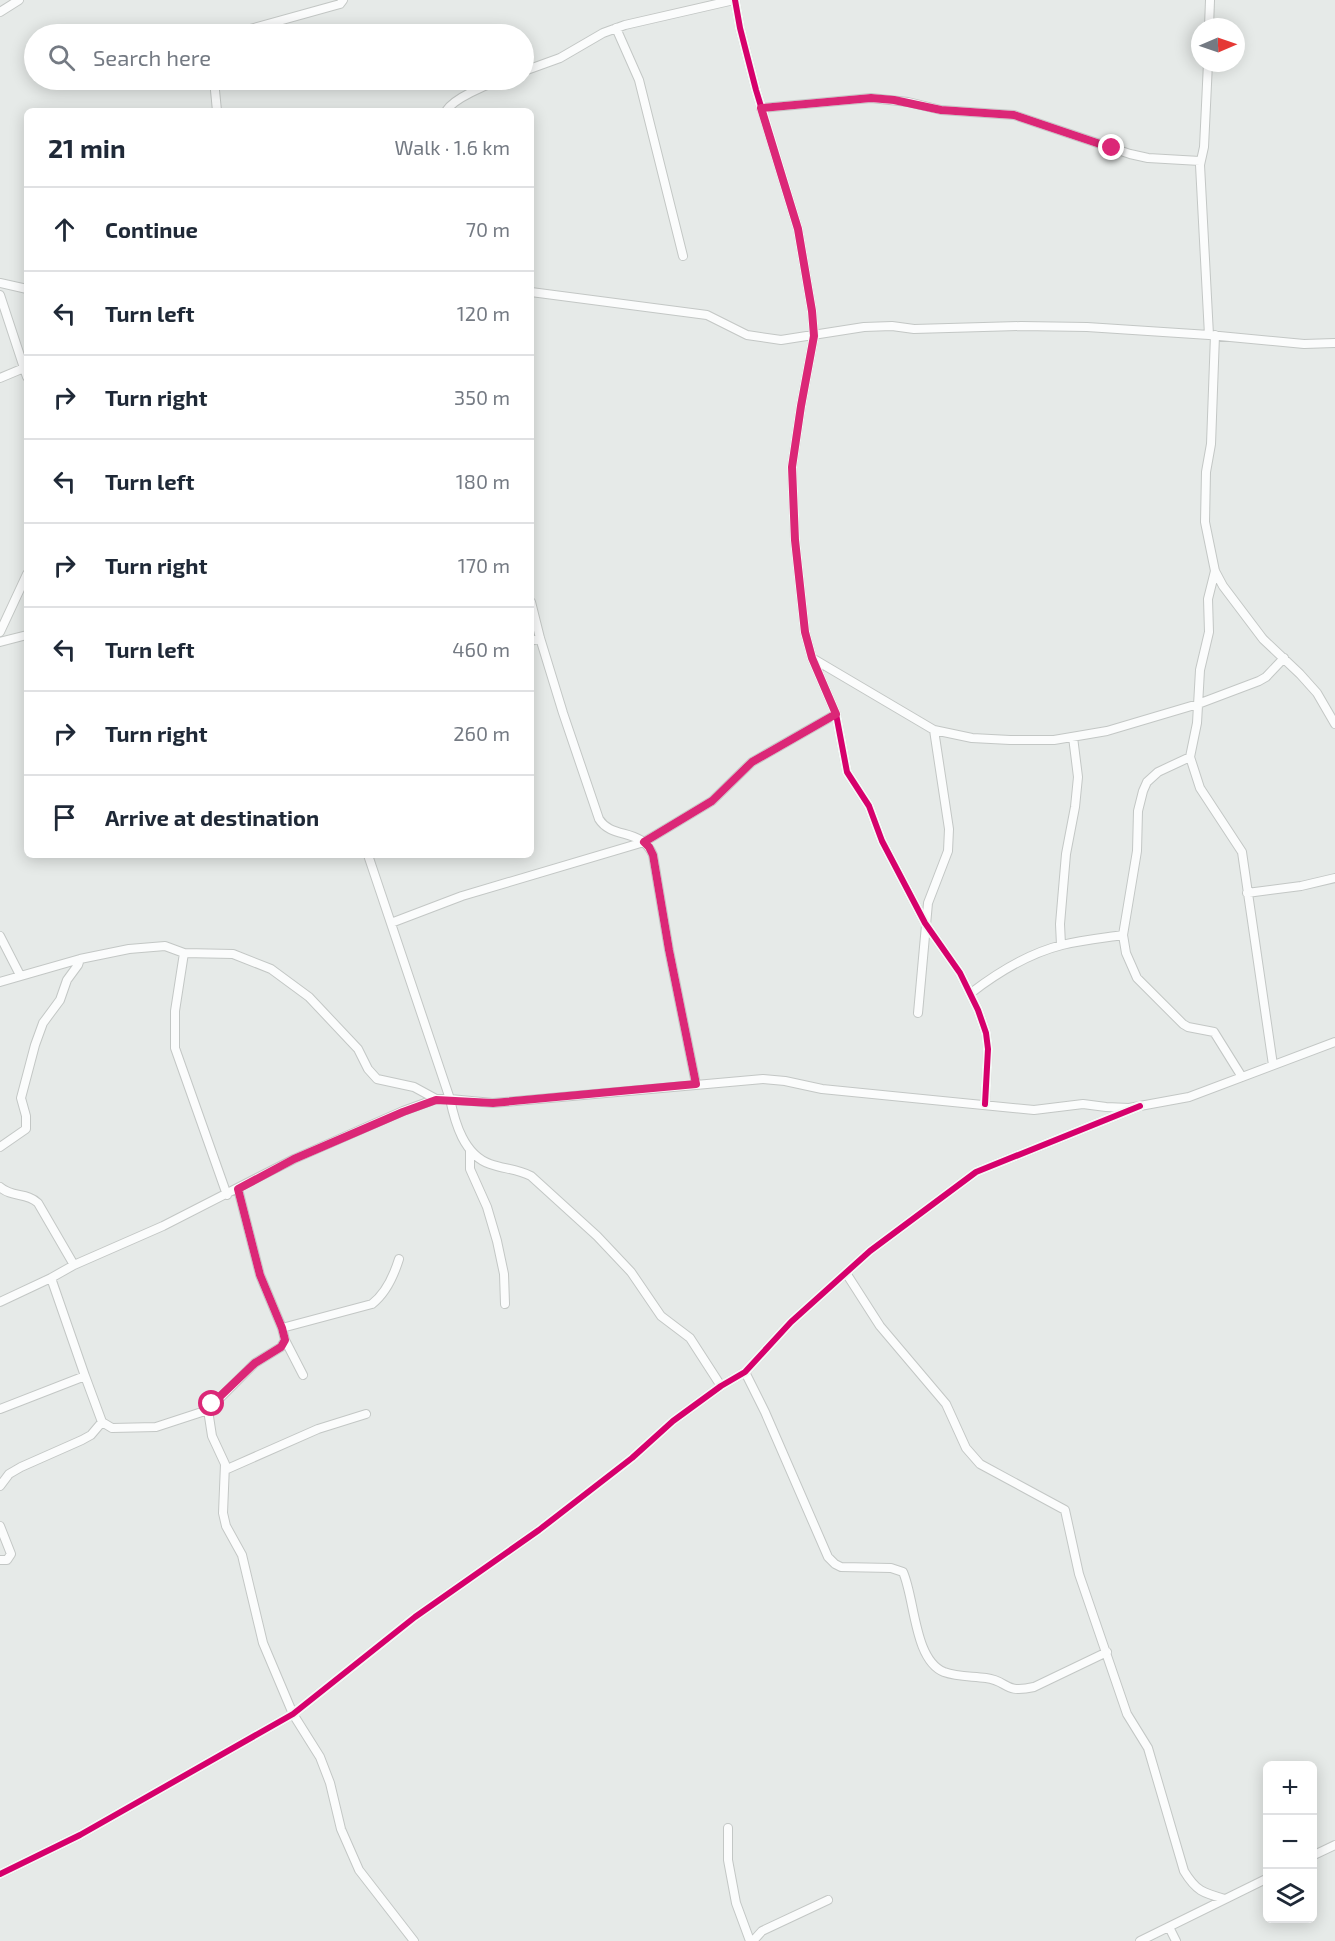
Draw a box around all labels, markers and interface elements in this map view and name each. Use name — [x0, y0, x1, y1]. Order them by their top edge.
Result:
north arrow — [1191, 18, 1245, 72]
search box — [24, 24, 534, 90]
icon: search — [45, 41, 78, 74]
text: Search here — [93, 44, 211, 70]
text: 21 min — [48, 132, 126, 163]
route end — [1098, 134, 1124, 160]
text: Walk · 1.6 km — [395, 135, 510, 159]
icon: ahead — [48, 213, 81, 246]
text: Continue — [105, 216, 198, 242]
text: 70 m — [466, 217, 510, 241]
icon: left — [48, 297, 81, 330]
text: Turn left — [105, 300, 194, 326]
text: 120 m — [457, 301, 510, 325]
icon: right — [48, 381, 81, 414]
text: Turn right — [105, 384, 207, 410]
text: 350 m — [454, 385, 510, 409]
icon: left — [48, 465, 81, 498]
text: Turn left — [105, 468, 194, 494]
text: 180 m — [456, 469, 510, 493]
icon: right — [48, 549, 81, 582]
text: Turn right — [105, 552, 207, 578]
text: 170 m — [458, 553, 510, 577]
icon: left — [48, 633, 81, 666]
text: Turn left — [105, 636, 194, 662]
text: 460 m — [452, 637, 510, 661]
icon: right — [48, 717, 81, 750]
text: Turn right — [105, 720, 207, 746]
text: 260 m — [453, 721, 510, 745]
icon: arrive — [48, 801, 81, 834]
text: Arrive at destination — [105, 804, 319, 830]
route start — [198, 1390, 224, 1416]
map controls — [1263, 1761, 1317, 1923]
button: + — [1263, 1761, 1317, 1815]
button: − — [1263, 1815, 1317, 1869]
button: layers — [1263, 1869, 1317, 1923]

